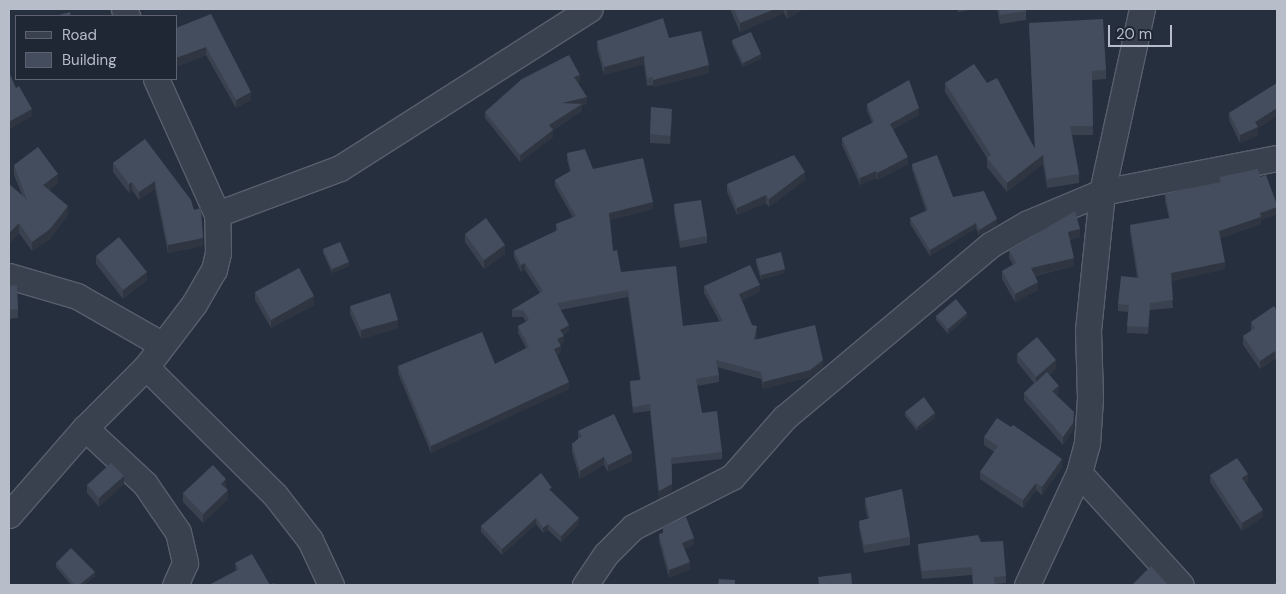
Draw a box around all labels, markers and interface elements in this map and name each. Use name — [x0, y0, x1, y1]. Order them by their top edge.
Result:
legend — [15, 15, 178, 80]
scale bar — [1111, 15, 1175, 47]
text: 20 m — [1116, 24, 1152, 44]
text: Road — [62, 25, 97, 45]
text: Building — [62, 50, 117, 70]

